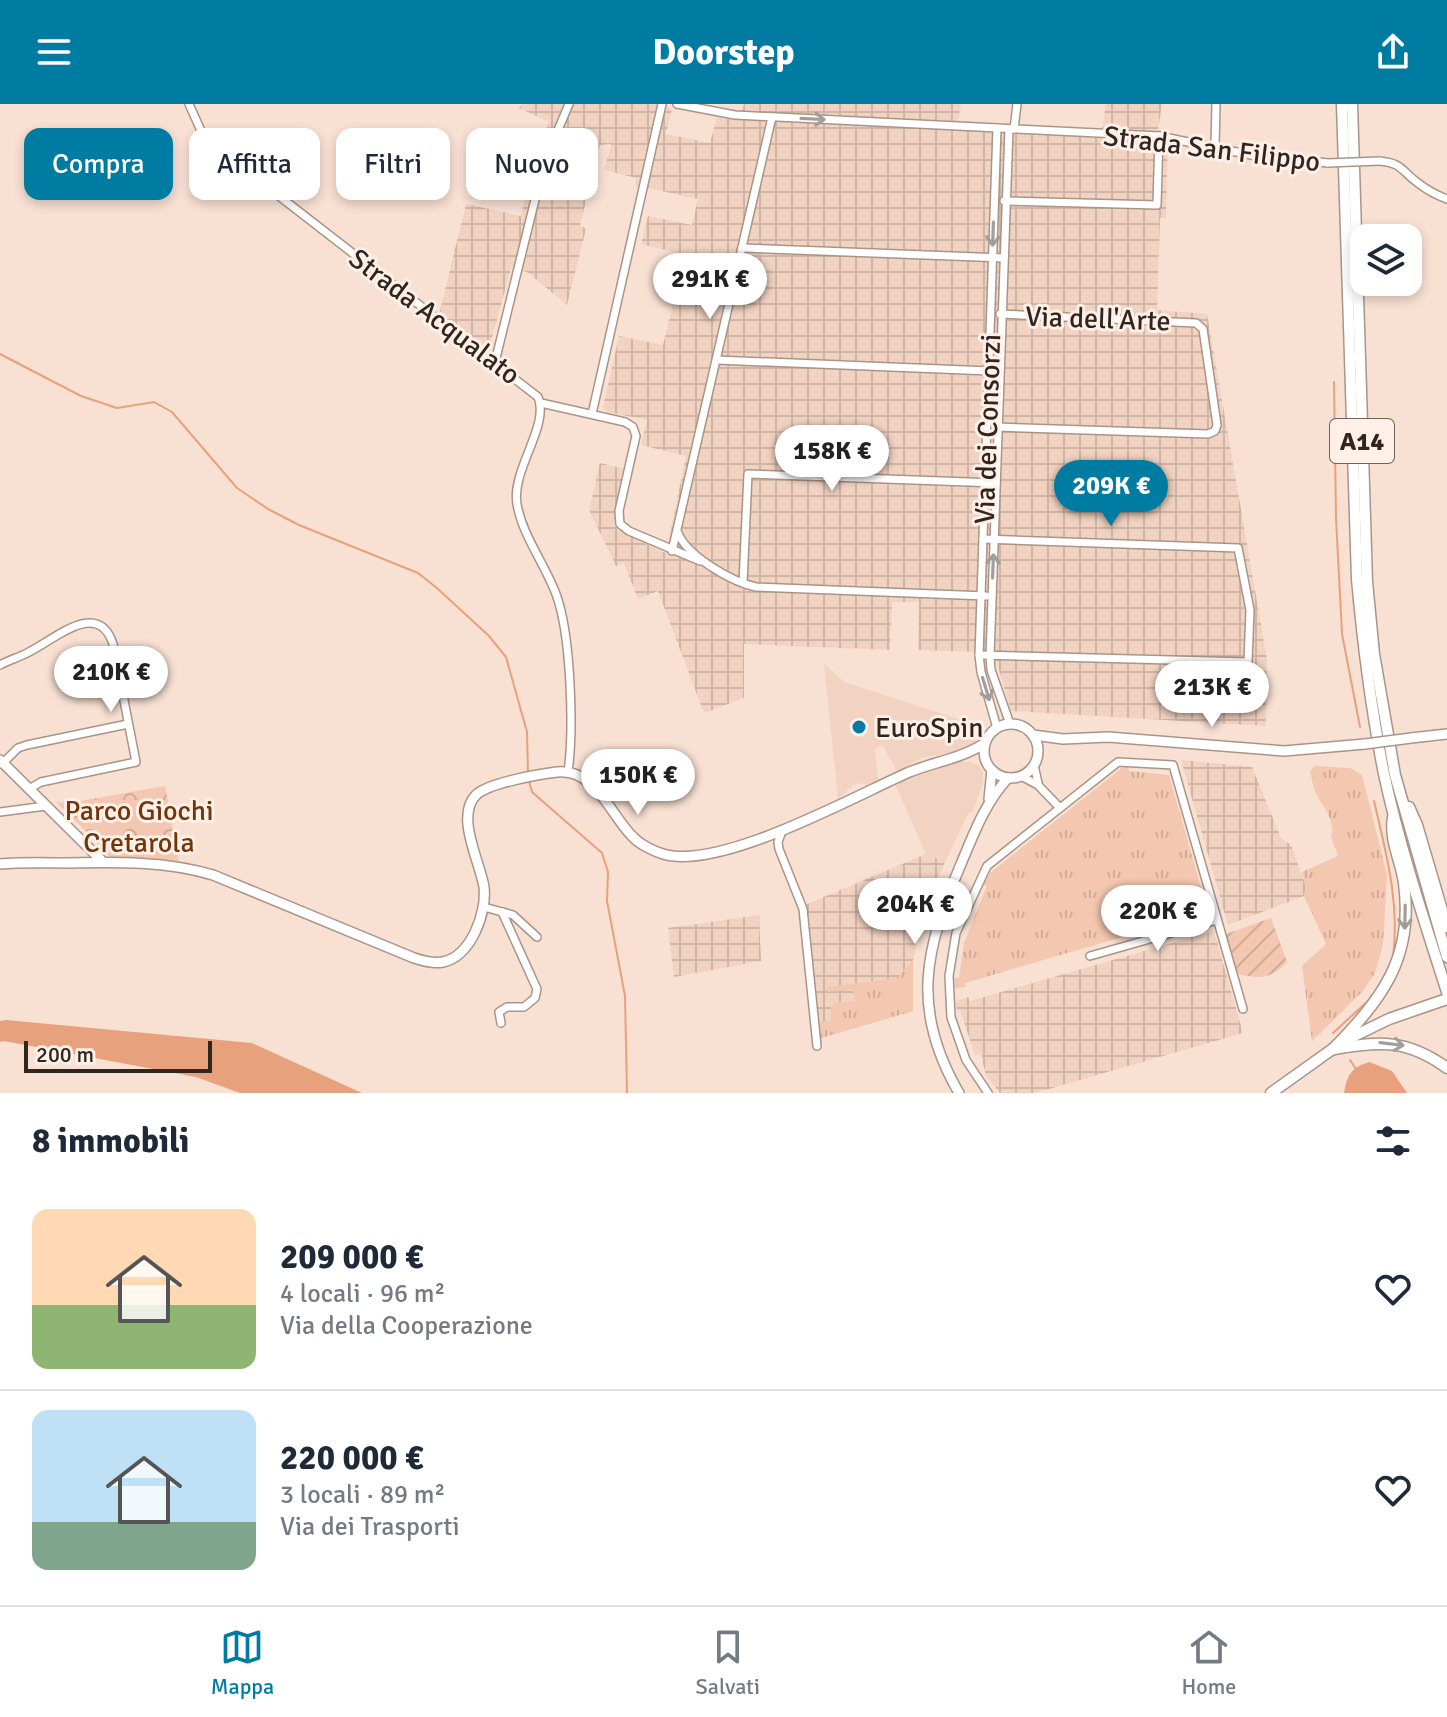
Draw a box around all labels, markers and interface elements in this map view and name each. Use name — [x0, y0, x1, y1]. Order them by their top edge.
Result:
icon: menu — [32, 30, 76, 74]
text: Doorstep — [652, 30, 795, 75]
icon: share — [1371, 30, 1415, 74]
one-way arrow — [799, 112, 826, 127]
street label: Strada San Filippo — [1102, 119, 1322, 179]
chip: Compra — [24, 128, 173, 200]
chip: Affitta — [189, 128, 320, 200]
chip: Filtri — [336, 128, 450, 200]
chip: Nuovo — [466, 128, 598, 200]
one-way arrow — [986, 220, 1001, 247]
map controls — [1350, 224, 1422, 296]
button: layers — [1350, 224, 1422, 296]
street label: Strada Acqualato — [342, 241, 527, 392]
pin: 291K € — [645, 253, 775, 321]
text: 291K € — [671, 263, 749, 295]
street label: Via dell'Arte — [1025, 299, 1171, 339]
street label: Via dei Consorzi — [968, 333, 1008, 525]
road number: A14 — [1330, 419, 1394, 463]
pin: 158K € — [767, 425, 897, 493]
text: 158K € — [793, 435, 871, 467]
pin: 209K € — [1046, 460, 1176, 528]
text: 209K € — [1072, 470, 1150, 502]
one-way arrow — [985, 553, 1000, 580]
pin: 210K € — [46, 646, 176, 714]
text: 210K € — [72, 656, 150, 688]
pin: 213K € — [1147, 661, 1277, 729]
text: 213K € — [1173, 671, 1251, 703]
one-way arrow — [979, 675, 994, 701]
place label: EuroSpin — [875, 711, 983, 745]
marker: EuroSpin — [850, 718, 868, 736]
pin: 150K € — [573, 749, 703, 817]
text: 150K € — [599, 759, 677, 791]
park label: Parco Giochi Cretarola — [64, 794, 214, 860]
pin: 204K € — [850, 878, 980, 946]
pin: 220K € — [1093, 885, 1223, 953]
text: 204K € — [876, 888, 954, 920]
text: 220K € — [1119, 895, 1197, 927]
one-way arrow — [1397, 903, 1413, 930]
scale bar — [24, 1037, 212, 1073]
one-way arrow — [1378, 1037, 1405, 1052]
text: 200 m — [36, 1041, 94, 1068]
icon: filters — [1371, 1119, 1415, 1163]
text: 8 immobili — [32, 1120, 189, 1162]
text: 209 000 € — [280, 1236, 423, 1278]
icon: home — [96, 1241, 192, 1337]
icon: heart — [1371, 1267, 1415, 1311]
text: 4 locali · 96 m² — [280, 1278, 445, 1310]
text: Via della Cooperazione — [280, 1310, 533, 1342]
text: 220 000 € — [280, 1437, 423, 1479]
icon: home — [96, 1442, 192, 1538]
icon: heart — [1371, 1468, 1415, 1512]
text: 3 locali · 89 m² — [280, 1479, 445, 1511]
text: Via dei Trasporti — [280, 1511, 460, 1543]
tab: Mappa — [211, 1625, 274, 1700]
tab: Salvati — [696, 1625, 760, 1700]
tab: Home — [1181, 1625, 1236, 1700]

